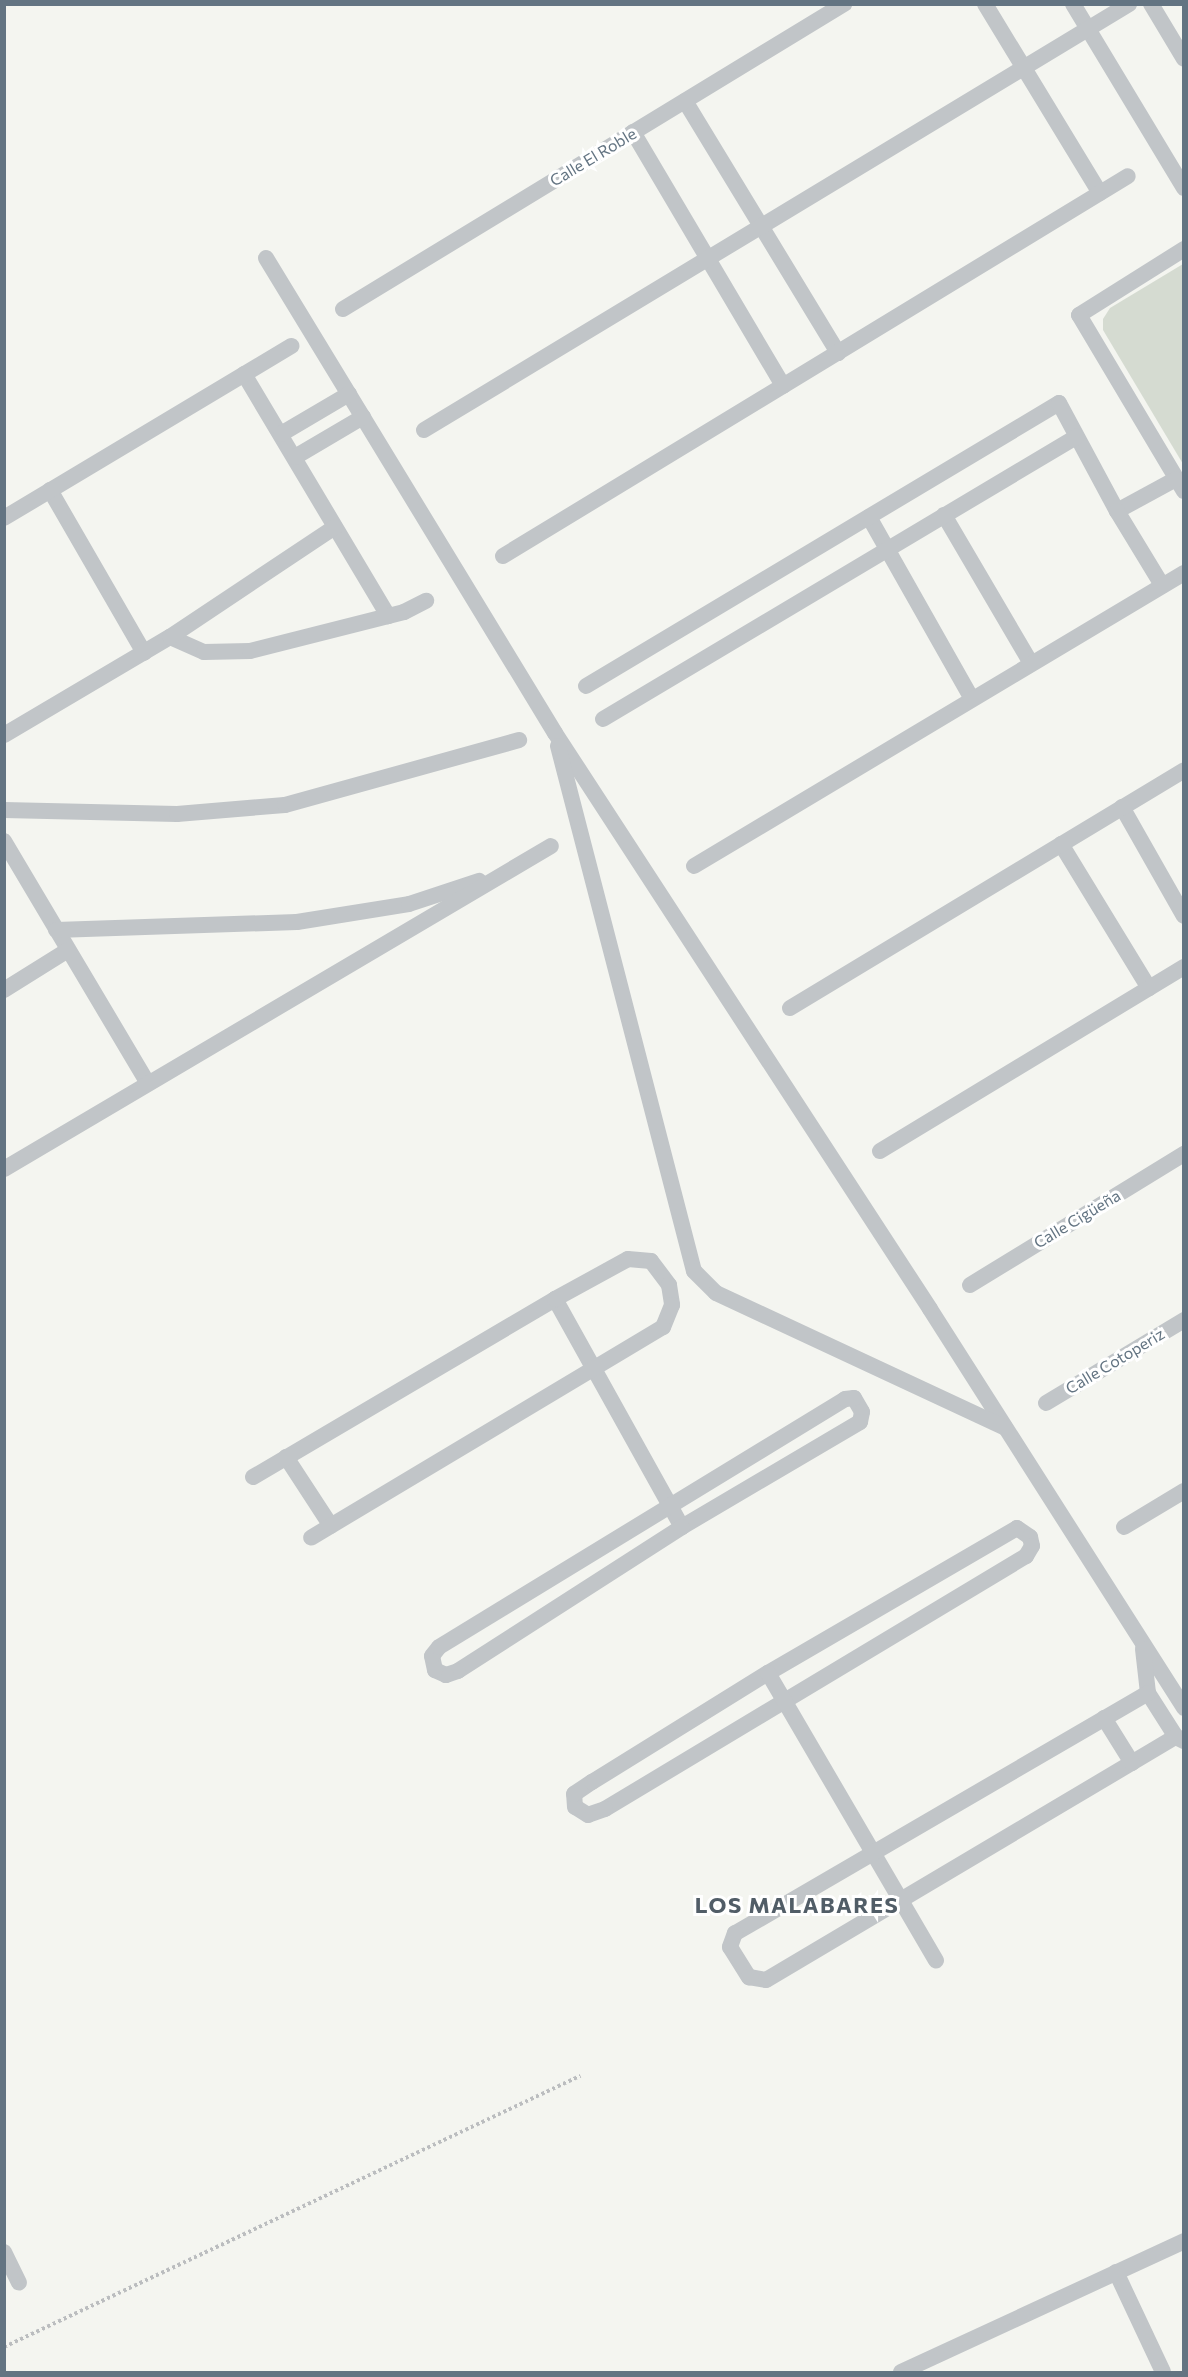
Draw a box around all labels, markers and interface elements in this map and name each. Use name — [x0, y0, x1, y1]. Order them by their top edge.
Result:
street label: Calle El Roble — [546, 124, 640, 190]
street label: Calle Cigüeña — [1030, 1186, 1124, 1252]
street label: Calle Cotoperiz — [1062, 1324, 1168, 1398]
district label: LOS MALABARES — [695, 1892, 899, 1918]

